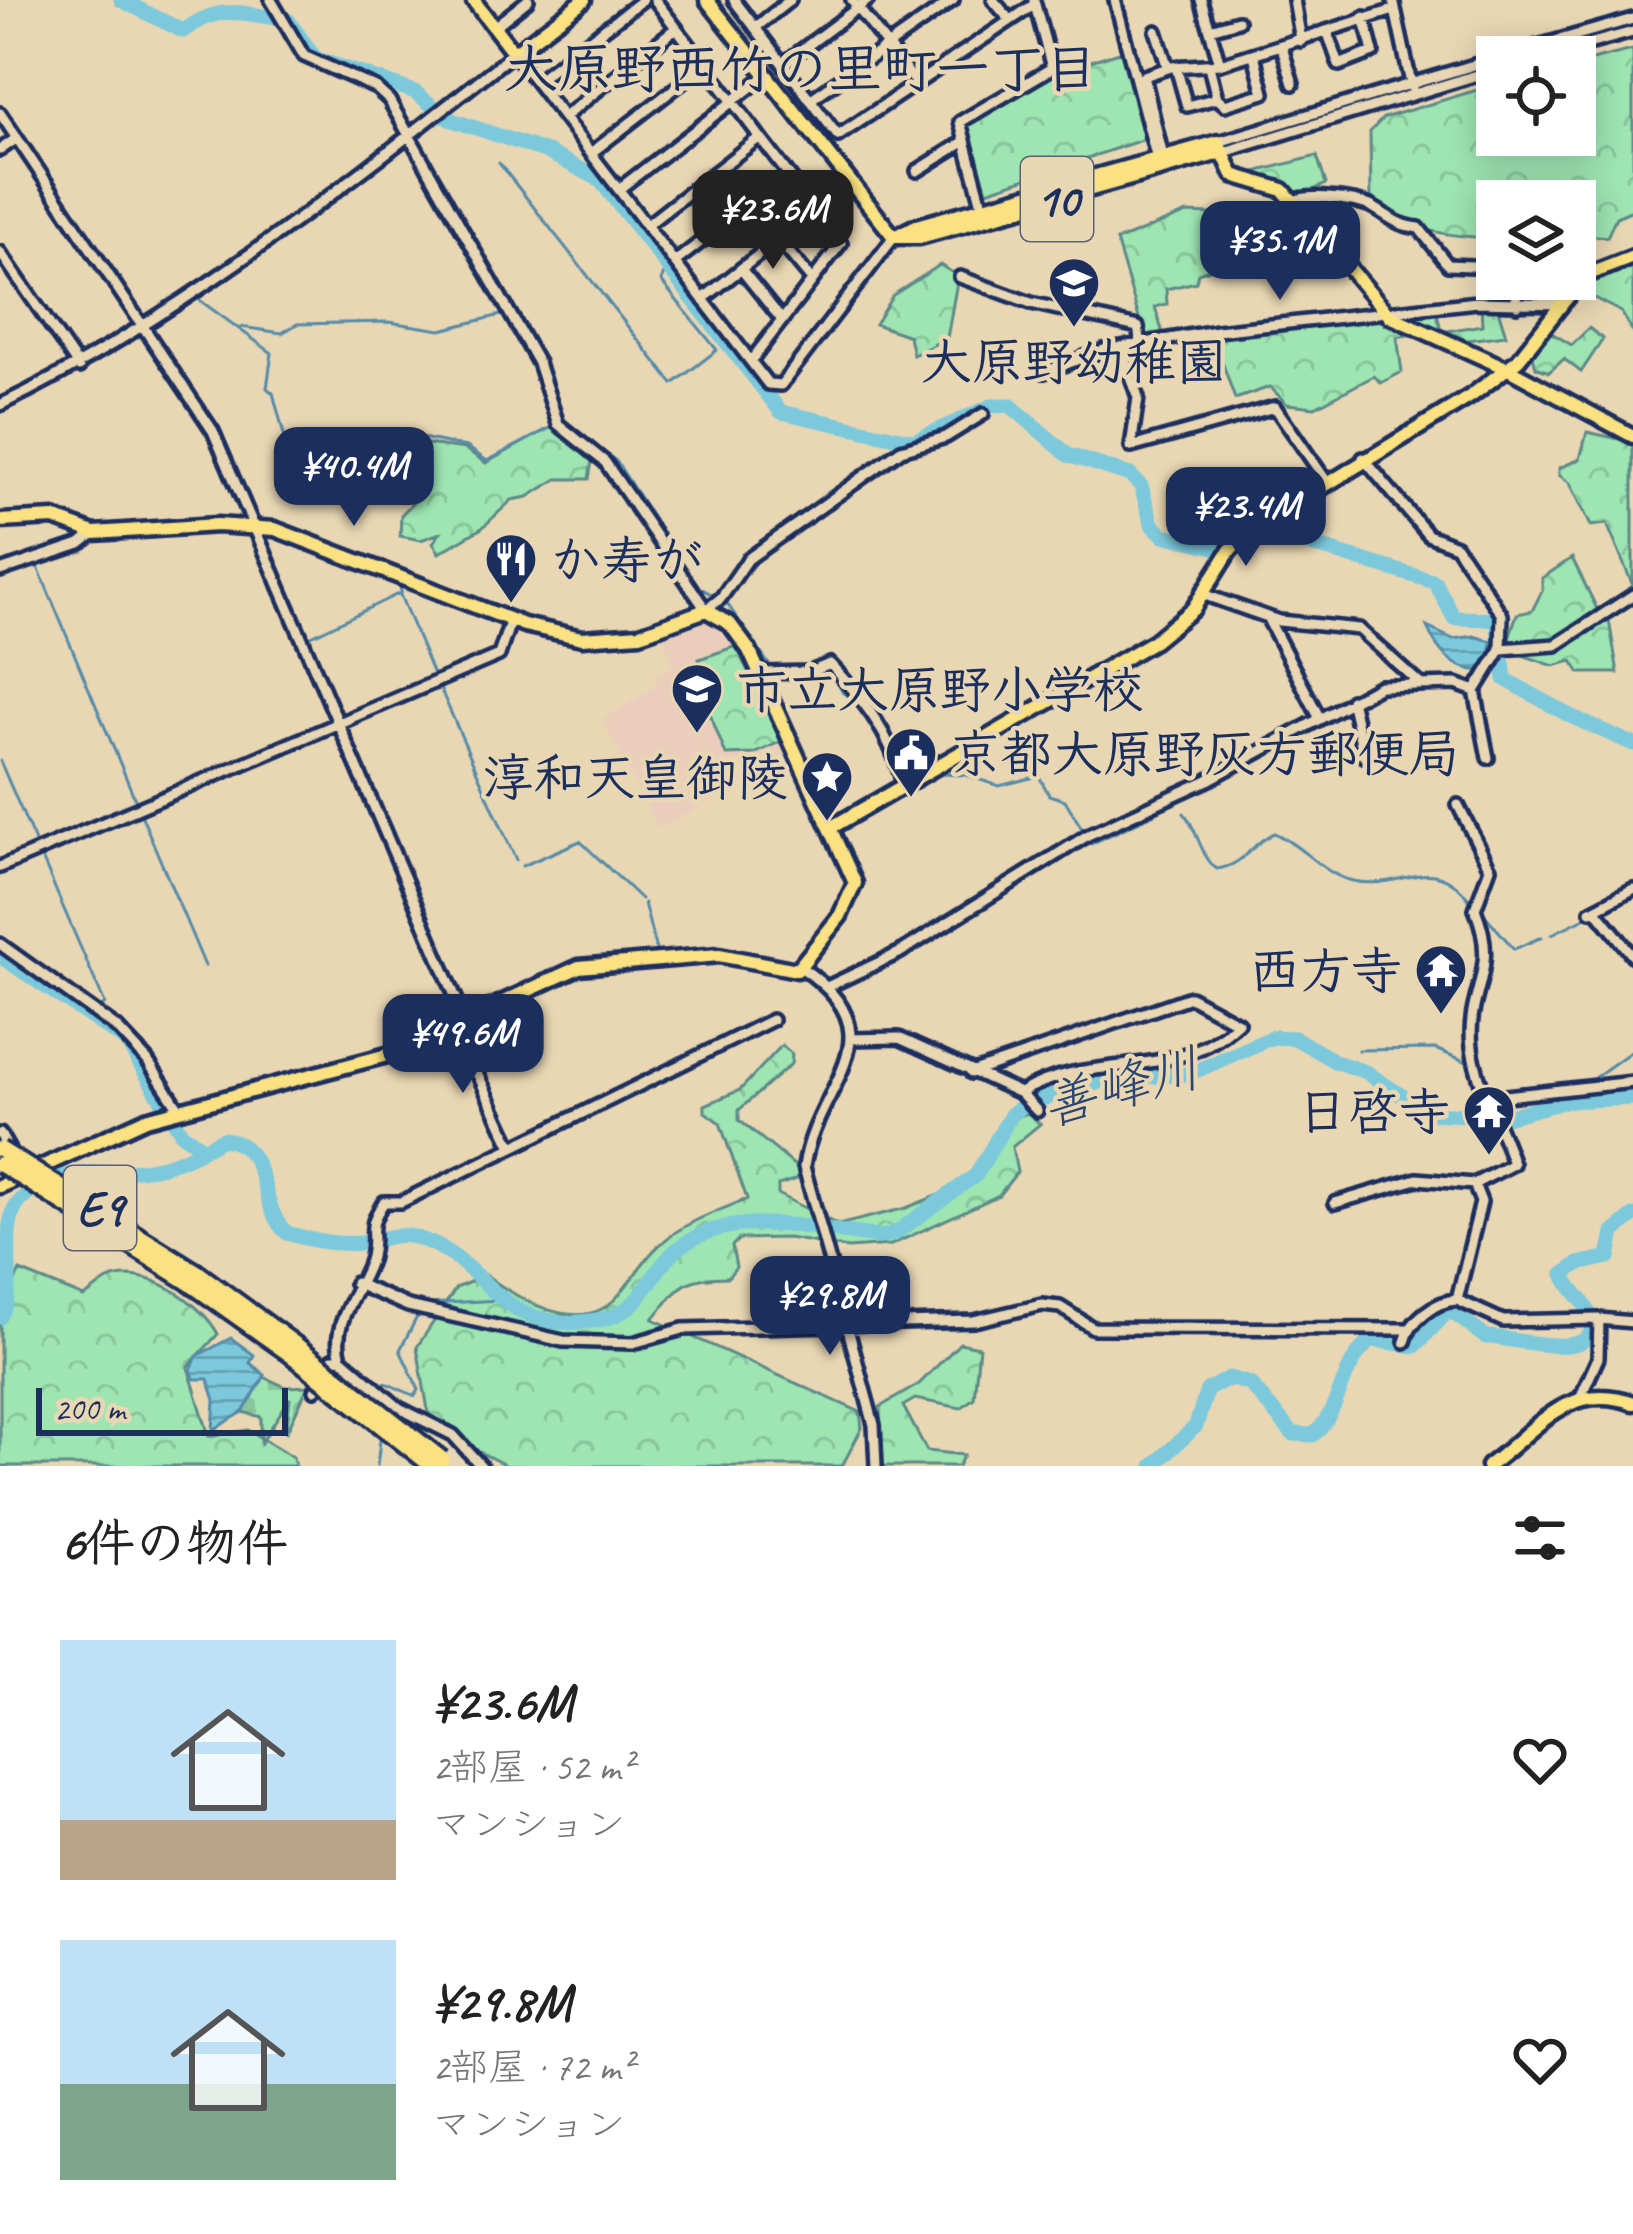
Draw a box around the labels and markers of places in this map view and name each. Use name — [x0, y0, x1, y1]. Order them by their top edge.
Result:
pin: ¥23.6M — [675, 170, 871, 272]
pin: ¥35.1M — [1182, 201, 1378, 303]
school or university icon: 大原野幼稚園 — [1046, 255, 1102, 329]
place label: 大原野幼稚園 — [921, 330, 1227, 394]
pin: ¥40.4M — [256, 427, 452, 529]
pin: ¥23.4M — [1148, 467, 1344, 569]
place label: か寿が — [550, 528, 703, 592]
restaurant icon: か寿が — [483, 531, 539, 605]
place label: 市立大原野小学校 — [736, 658, 1144, 722]
school or university icon: 市立大原野小学校 — [669, 661, 725, 735]
place label: 京都大原野灰方郵便局 — [950, 722, 1460, 786]
public building icon: 京都大原野灰方郵便局 — [883, 725, 939, 799]
place label: 淳和天皇御陵 — [482, 746, 788, 810]
place icon: 淳和天皇御陵 — [799, 749, 855, 823]
place label: 西方寺 — [1249, 939, 1402, 1003]
temple icon: 西方寺 — [1413, 942, 1469, 1016]
pin: ¥49.6M — [365, 994, 561, 1096]
place label: 日啓寺 — [1297, 1080, 1450, 1144]
temple icon: 日啓寺 — [1461, 1083, 1517, 1157]
pin: ¥29.8M — [732, 1256, 928, 1358]

